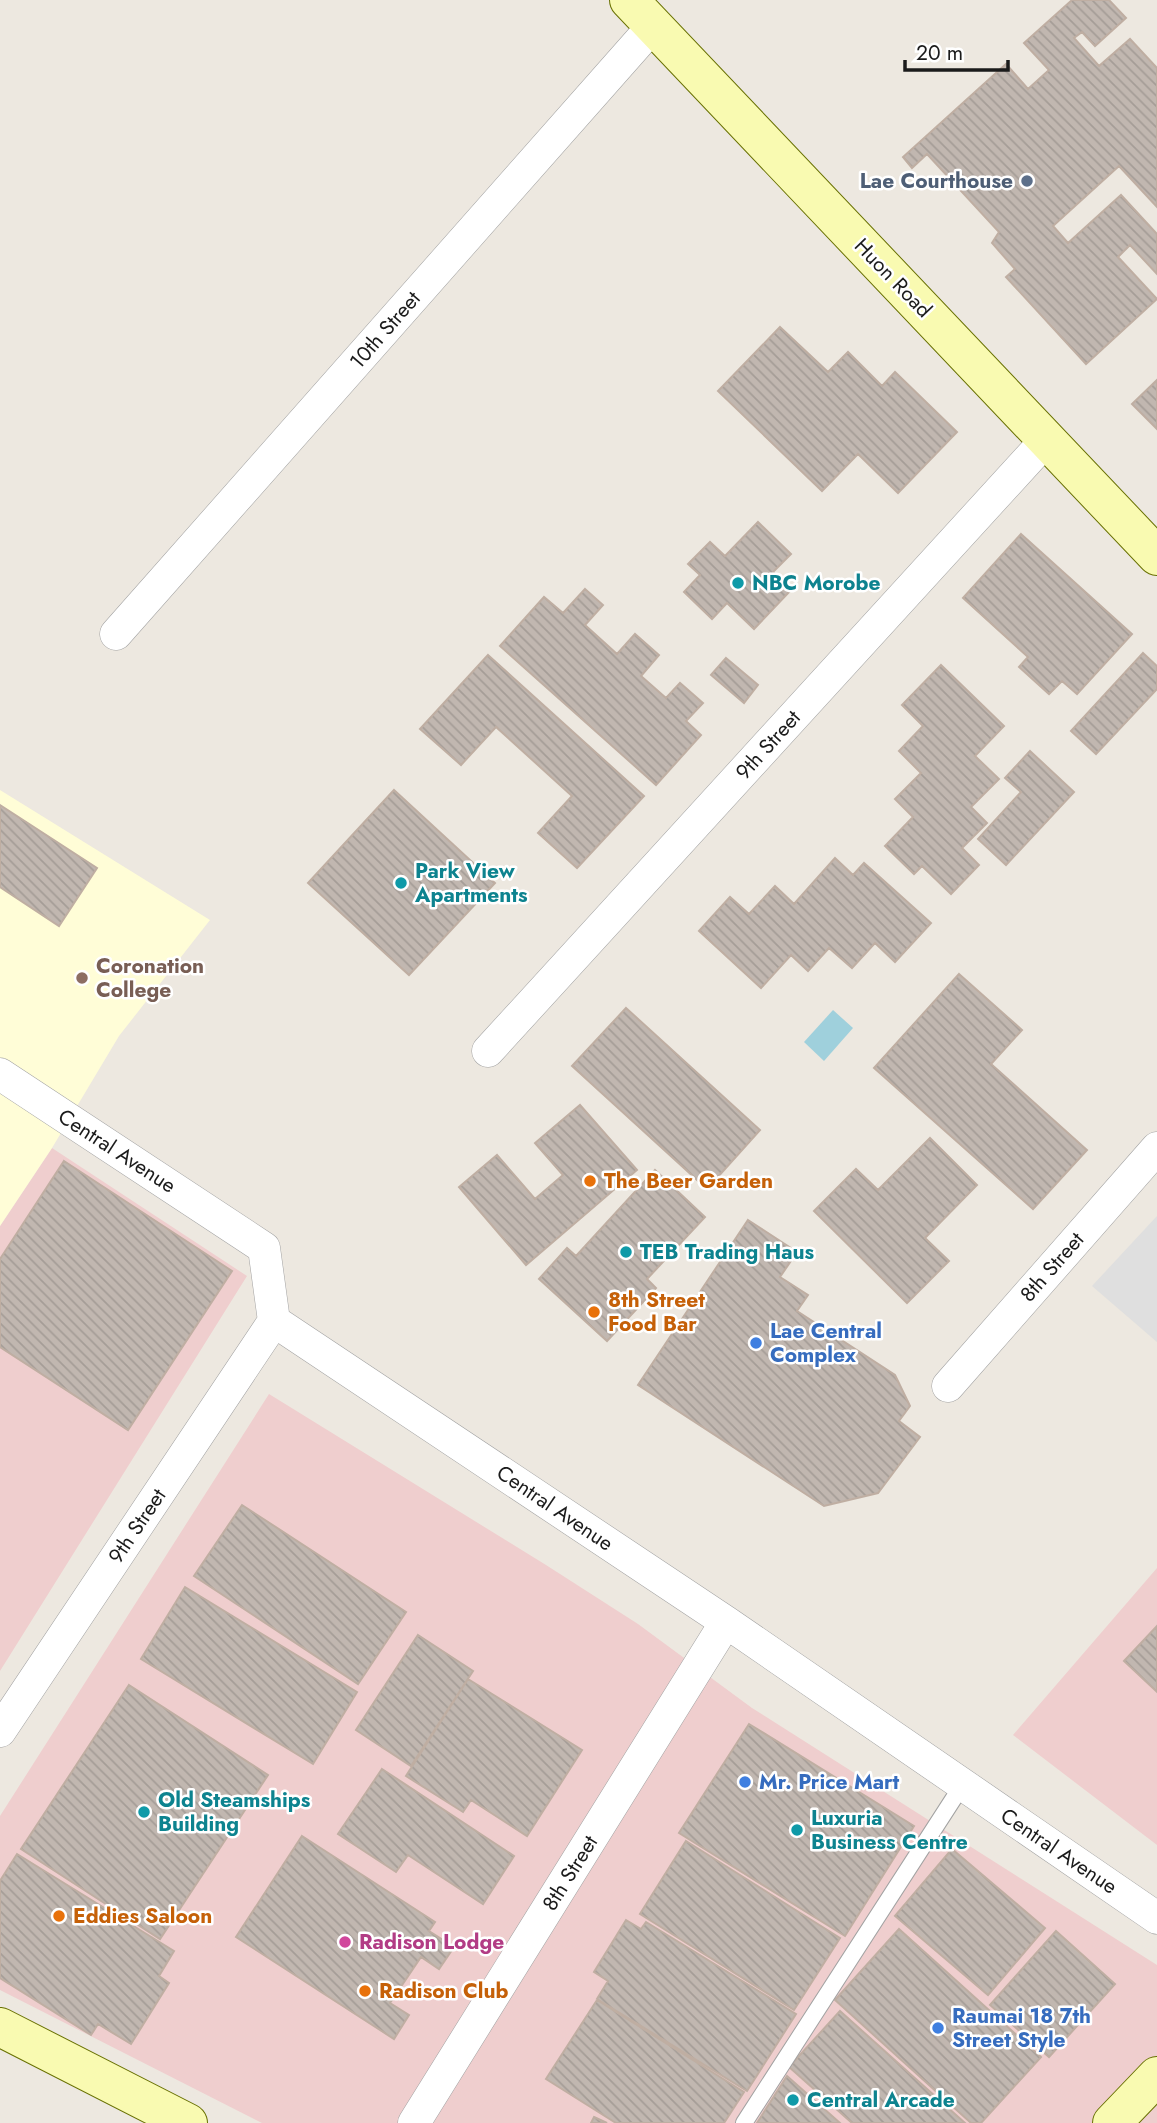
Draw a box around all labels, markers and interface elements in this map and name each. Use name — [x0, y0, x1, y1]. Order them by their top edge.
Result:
scale bar — [905, 28, 1008, 72]
text: 20 m — [916, 38, 963, 68]
place label: Lae Courthouse — [860, 166, 1013, 196]
marker: Lae Courthouse — [1019, 173, 1035, 189]
street label: Huon Road — [847, 232, 939, 324]
street label: 10th Street — [343, 284, 427, 376]
place label: NBC Morobe — [752, 568, 880, 598]
marker: NBC Morobe — [730, 575, 746, 591]
street label: 9th Street — [729, 704, 807, 786]
place label: Park View Apartments — [414, 856, 528, 910]
marker: Park View Apartments — [393, 875, 409, 891]
place label: Coronation College — [96, 951, 204, 1005]
marker: Coronation College — [74, 970, 90, 986]
street label: Central Avenue — [52, 1102, 182, 1200]
place label: The Beer Garden — [604, 1166, 773, 1196]
marker: The Beer Garden — [582, 1173, 598, 1189]
street label: 8th Street — [1013, 1225, 1091, 1309]
place label: TEB Trading Haus — [640, 1237, 815, 1267]
marker: TEB Trading Haus — [618, 1244, 634, 1260]
place label: 8th Street Food Bar — [608, 1285, 705, 1339]
marker: 8th Street Food Bar — [586, 1304, 602, 1320]
place label: Lae Central Complex — [770, 1316, 882, 1370]
marker: Lae Central Complex — [748, 1335, 764, 1351]
street label: Central Avenue — [491, 1458, 620, 1558]
street label: 9th Street — [101, 1483, 173, 1569]
place label: Mr. Price Mart — [759, 1767, 900, 1797]
marker: Mr. Price Mart — [737, 1774, 753, 1790]
place label: Old Steamships Building — [158, 1785, 311, 1839]
street label: Central Avenue — [995, 1801, 1124, 1901]
place label: Luxuria Business Centre — [811, 1803, 968, 1857]
marker: Old Steamships Building — [136, 1804, 152, 1820]
marker: Luxuria Business Centre — [789, 1822, 805, 1838]
street label: 8th Street — [535, 1829, 605, 1917]
place label: Eddies Saloon — [73, 1901, 212, 1931]
marker: Eddies Saloon — [51, 1908, 67, 1924]
place label: Radison Lodge — [359, 1927, 504, 1957]
marker: Radison Lodge — [337, 1934, 353, 1950]
place label: Radison Club — [379, 1976, 508, 2006]
marker: Radison Club — [357, 1983, 373, 1999]
place label: Raumai 18 7th Street Style — [952, 2001, 1091, 2055]
marker: Raumai 18 7th Street Style — [930, 2020, 946, 2036]
place label: Central Arcade — [807, 2085, 955, 2115]
marker: Central Arcade — [785, 2092, 801, 2108]

